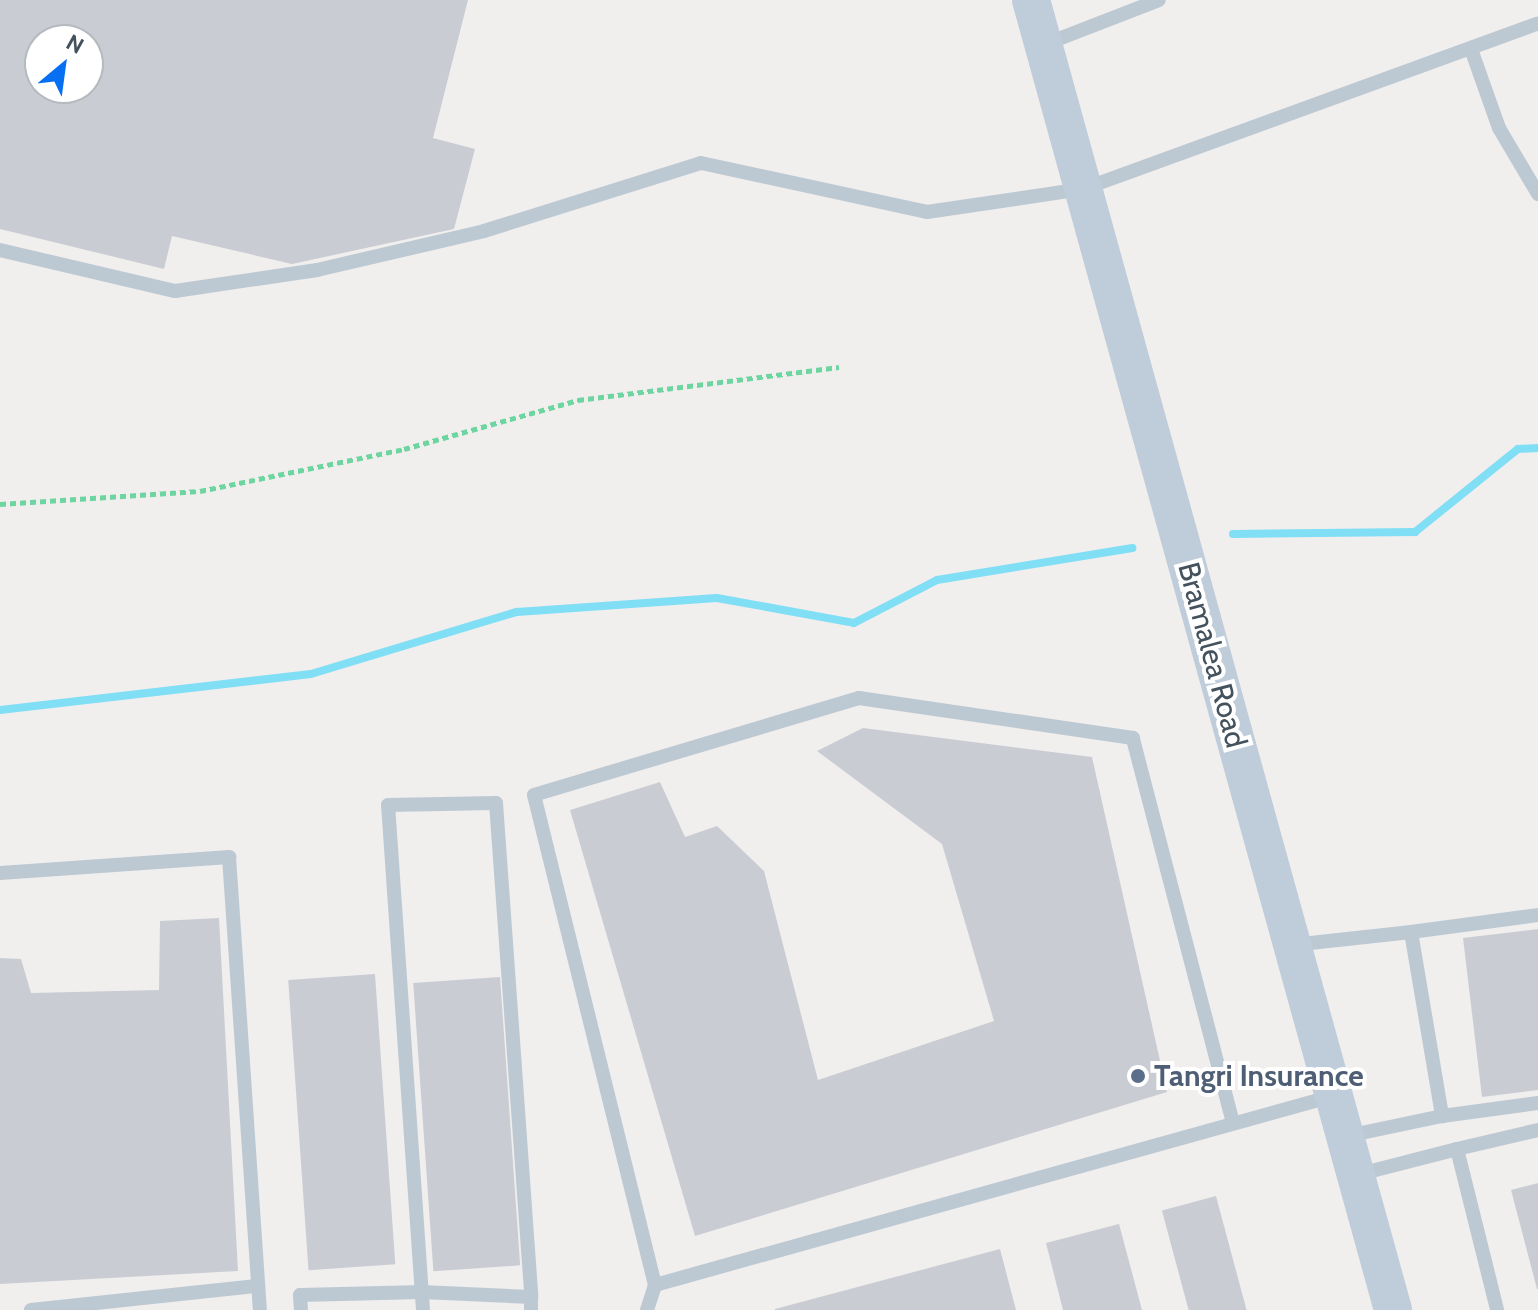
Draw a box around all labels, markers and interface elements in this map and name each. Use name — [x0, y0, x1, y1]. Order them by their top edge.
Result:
north arrow — [24, 24, 104, 104]
text: N — [62, 29, 88, 60]
street label: Bramalea Road — [1170, 558, 1254, 752]
place label: Tangri Insurance — [1154, 1058, 1364, 1094]
marker: Tangri Insurance — [1129, 1067, 1147, 1085]

